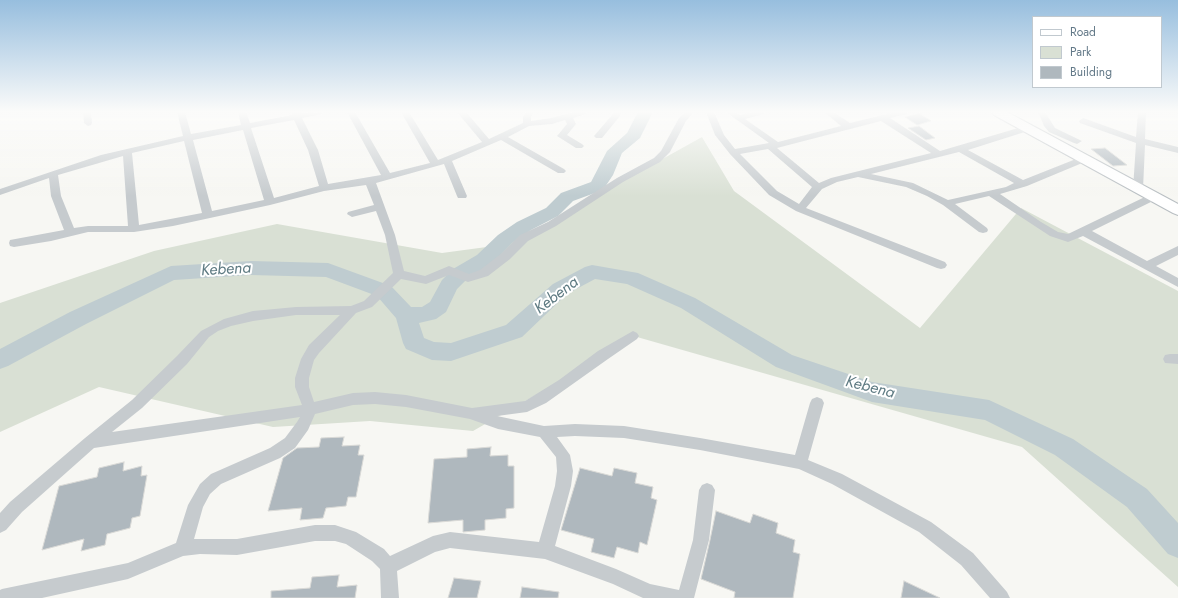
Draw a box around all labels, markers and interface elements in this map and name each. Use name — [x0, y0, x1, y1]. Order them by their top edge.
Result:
legend — [1032, 16, 1162, 88]
text: Road — [1070, 23, 1096, 41]
text: Park — [1070, 43, 1091, 61]
text: Building — [1070, 63, 1112, 81]
water label: Kebena — [200, 259, 252, 281]
water label: Kebena — [531, 273, 583, 319]
water label: Kebena — [843, 373, 897, 403]

